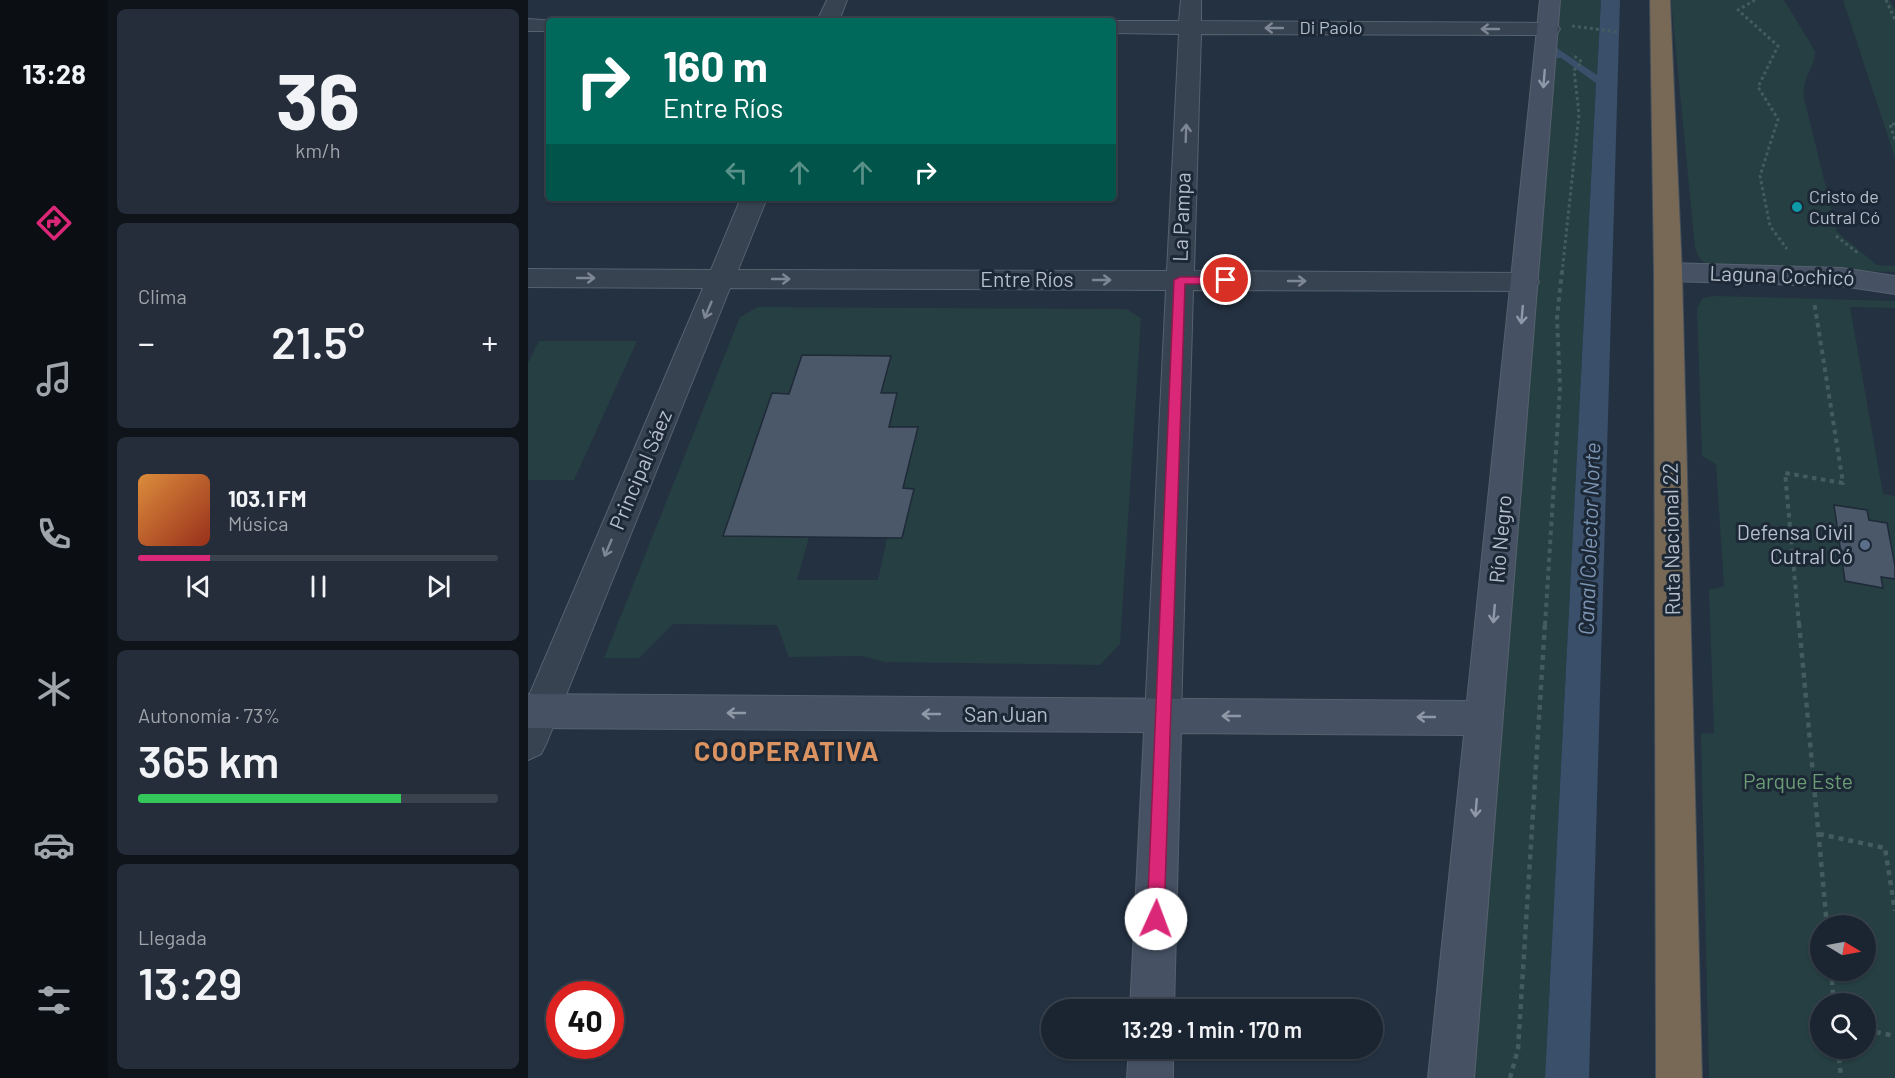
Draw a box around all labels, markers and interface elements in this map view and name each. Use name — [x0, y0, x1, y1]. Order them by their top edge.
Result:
street label: Di Paolo — [1300, 16, 1362, 38]
one-way arrow — [1265, 22, 1285, 34]
one-way arrow — [1481, 23, 1501, 35]
text: 160 m — [663, 40, 768, 90]
icon: right — [564, 42, 642, 120]
text: 36 — [276, 52, 360, 146]
text: 13:28 — [22, 57, 86, 89]
one-way arrow — [1538, 69, 1549, 89]
text: Entre Ríos — [663, 91, 783, 123]
one-way arrow — [1180, 123, 1191, 143]
text: km/h — [295, 138, 341, 162]
icon: left — [720, 156, 753, 189]
icon: ahead — [783, 156, 816, 189]
icon: ahead — [846, 156, 879, 189]
icon: right — [909, 156, 942, 189]
street label: La Pampa — [1166, 172, 1195, 262]
place label: Cristo de Cutral Có — [1809, 185, 1880, 228]
marker: Cristo de Cutral Có — [1790, 200, 1804, 214]
icon: directions — [33, 202, 75, 244]
pin — [1200, 254, 1251, 305]
street label: Laguna Cochicó — [1709, 259, 1855, 290]
icon: arrive — [1209, 263, 1242, 296]
street label: Entre Ríos — [980, 266, 1074, 291]
one-way arrow — [576, 272, 596, 284]
one-way arrow — [771, 273, 791, 285]
one-way arrow — [1092, 274, 1112, 286]
one-way arrow — [1287, 275, 1307, 287]
text: Clima — [138, 284, 187, 308]
one-way arrow — [702, 300, 713, 319]
one-way arrow — [1516, 305, 1527, 325]
text: 21.5° — [271, 314, 365, 368]
text: − — [138, 322, 155, 362]
text: + — [481, 322, 498, 362]
icon: music — [33, 358, 75, 400]
street label: Principal Sáez — [603, 406, 676, 533]
water label: Canal Colector Norte — [1572, 442, 1604, 636]
street label: Ruta Nacional 22 — [1657, 462, 1684, 616]
text: 103.1 FM — [228, 485, 306, 511]
street label: Río Negro — [1483, 494, 1516, 584]
text: Música — [228, 511, 288, 535]
icon: phone — [33, 513, 75, 555]
place label: Defensa Civil Cutral Có — [1737, 519, 1853, 568]
marker: Defensa Civil Cutral Có — [1858, 538, 1872, 552]
one-way arrow — [602, 539, 613, 557]
icon: previous — [182, 570, 215, 603]
icon: pause — [302, 570, 335, 603]
icon: next — [422, 570, 455, 603]
one-way arrow — [1488, 603, 1499, 623]
icon: climate — [33, 668, 75, 710]
street label: San Juan — [964, 701, 1048, 726]
text: Autonomía · 73% — [138, 703, 280, 727]
one-way arrow — [727, 707, 747, 719]
one-way arrow — [922, 708, 942, 720]
one-way arrow — [1222, 710, 1242, 722]
one-way arrow — [1417, 711, 1437, 723]
text: 365 km — [138, 733, 279, 787]
district label: COOPERATIVA — [694, 734, 880, 766]
park label: Parque Este — [1743, 768, 1853, 793]
one-way arrow — [1470, 798, 1481, 817]
icon: car — [33, 824, 75, 866]
position arrow — [1124, 887, 1188, 951]
north arrow — [1810, 915, 1876, 981]
map controls — [1810, 915, 1876, 1059]
text: Llegada — [138, 925, 207, 949]
text: 13:29 — [138, 955, 242, 1009]
icon: filters — [33, 979, 75, 1021]
speed limit sign: 40 — [546, 981, 624, 1059]
button: search — [1810, 993, 1876, 1059]
text: 13:29 · 1 min · 170 m — [1122, 1016, 1302, 1042]

